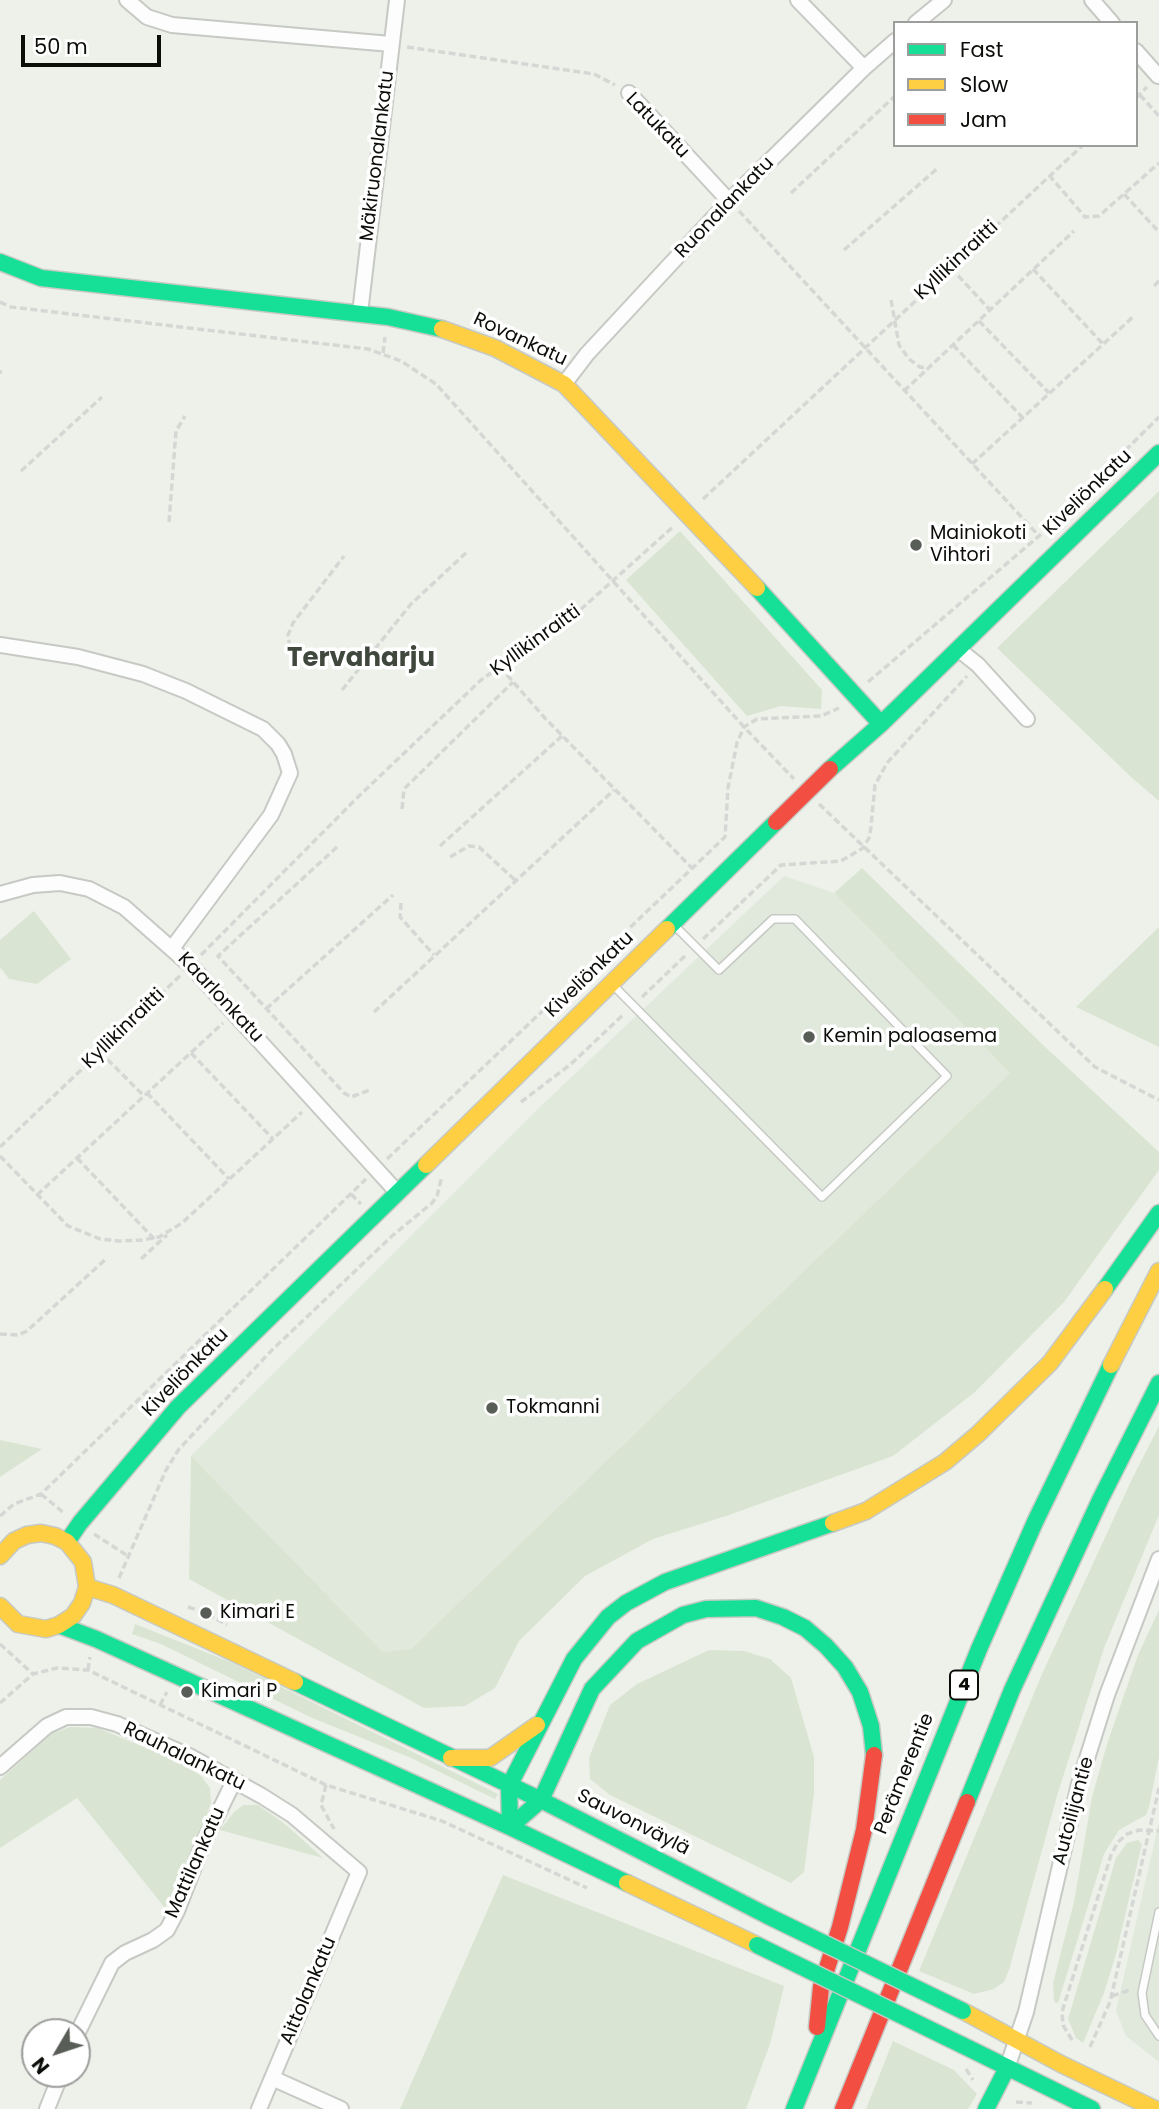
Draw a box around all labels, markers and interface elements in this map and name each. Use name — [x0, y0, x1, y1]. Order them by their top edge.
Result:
scale bar — [24, 21, 164, 65]
legend — [893, 21, 1138, 147]
text: 50 m — [34, 32, 88, 61]
text: Fast — [960, 35, 1003, 64]
street label: Mäkiruonalankatu — [356, 70, 400, 242]
text: Slow — [960, 70, 1008, 99]
street label: Latukatu — [620, 89, 694, 163]
text: Jam — [960, 105, 1007, 134]
street label: Ruonalankatu — [671, 153, 779, 263]
street label: Kyllikinraitti — [911, 217, 1003, 305]
street label: Rovankatu — [469, 308, 571, 372]
street label: Kiveliönkatu — [1039, 445, 1137, 541]
place label: Mainiokoti Vihtori — [930, 523, 1026, 567]
marker: Mainiokoti Vihtori — [908, 537, 924, 553]
street label: Kyllikinraitti — [486, 601, 586, 681]
district label: Tervaharju — [287, 643, 435, 675]
street label: Kiveliönkatu — [541, 927, 639, 1023]
street label: Kaarlonkatu — [172, 948, 268, 1048]
street label: Kyllikinraitti — [78, 984, 170, 1074]
place label: Kemin paloasema — [823, 1026, 997, 1048]
marker: Kemin paloasema — [801, 1029, 817, 1045]
street label: Kiveliönkatu — [138, 1324, 234, 1422]
place label: Tokmanni — [506, 1397, 600, 1419]
marker: Tokmanni — [484, 1400, 500, 1416]
place label: Kimari E — [220, 1602, 295, 1624]
marker: Kimari E — [198, 1605, 214, 1621]
road number: 4 — [950, 1670, 978, 1700]
place label: Kimari P — [201, 1681, 277, 1703]
marker: Kimari P — [179, 1684, 195, 1700]
street label: Perämerentie — [870, 1710, 940, 1838]
street label: Rauhalankatu — [119, 1718, 249, 1796]
street label: Autoilijantie — [1049, 1754, 1099, 1868]
street label: Sauvonväylä — [573, 1785, 693, 1861]
street label: Mattilankatu — [161, 1804, 231, 1922]
street label: Aittolankatu — [276, 1934, 342, 2048]
north arrow — [21, 2018, 91, 2088]
text: N — [26, 2051, 56, 2079]

